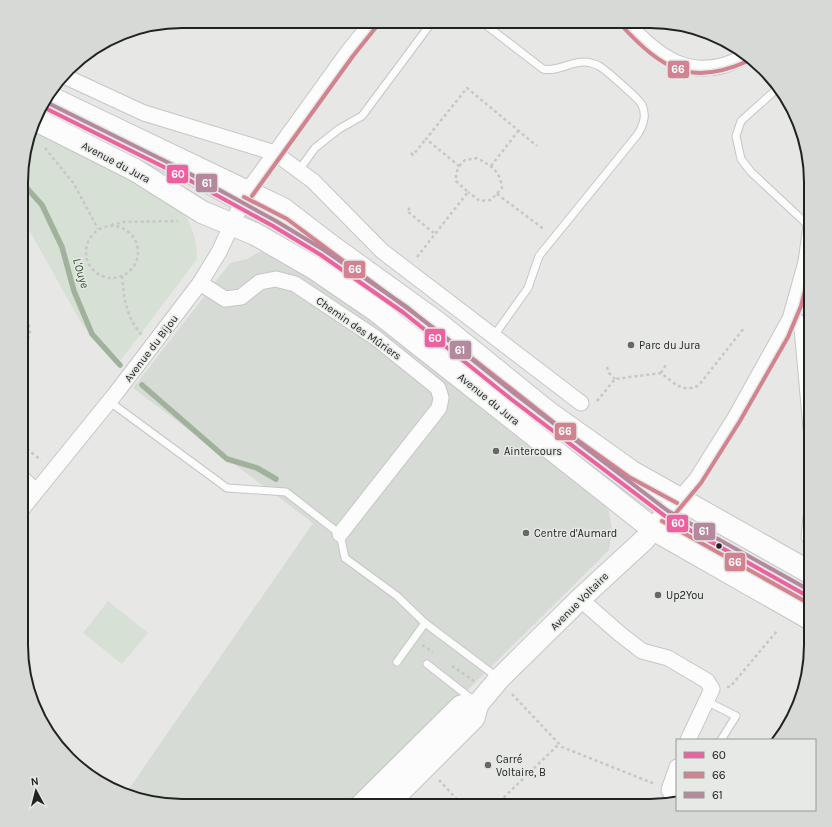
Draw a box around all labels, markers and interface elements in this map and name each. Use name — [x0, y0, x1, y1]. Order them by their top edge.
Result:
line badge: 66 — [667, 60, 690, 79]
text: 66 — [671, 63, 685, 76]
street label: Avenue du Jura — [79, 139, 152, 186]
line badge: 60 — [166, 164, 189, 184]
text: 60 — [171, 168, 185, 181]
line badge: 61 — [195, 173, 218, 193]
text: 61 — [202, 177, 212, 190]
water label: L'Ouye — [70, 256, 92, 290]
line badge: 66 — [343, 260, 366, 279]
text: 66 — [348, 263, 362, 276]
street label: Chemin des Mûriers — [314, 294, 404, 363]
street label: Avenue du Bijou — [122, 312, 181, 384]
line badge: 60 — [424, 328, 446, 348]
text: 60 — [428, 332, 442, 345]
place label: Parc du Jura — [639, 339, 700, 352]
line badge: 61 — [449, 340, 472, 360]
marker: Parc du Jura — [626, 340, 636, 350]
text: 61 — [455, 344, 465, 357]
street label: Avenue du Jura — [455, 371, 522, 428]
line badge: 66 — [554, 422, 577, 441]
text: 66 — [558, 425, 572, 438]
place label: Aintercours — [504, 445, 562, 458]
marker: Aintercours — [491, 446, 501, 456]
line badge: 60 — [666, 514, 689, 533]
text: 60 — [671, 517, 685, 530]
line badge: 61 — [693, 522, 716, 541]
text: 61 — [699, 525, 709, 538]
place label: Centre d'Aumard — [534, 527, 617, 540]
marker: Centre d'Aumard — [521, 528, 531, 538]
unlabelled marker — [714, 541, 724, 551]
line badge: 66 — [724, 552, 746, 572]
text: 66 — [728, 556, 742, 569]
street label: Avenue Voltaire — [548, 569, 611, 633]
place label: Up2You — [666, 589, 704, 602]
marker: Up2You — [653, 590, 663, 600]
legend — [676, 739, 816, 811]
text: 60 — [712, 748, 726, 762]
place label: Carré Voltaire, B — [496, 753, 546, 779]
marker: Carré Voltaire, B — [483, 760, 493, 770]
text: 66 — [712, 768, 726, 782]
north arrow — [16, 771, 56, 811]
text: N — [30, 775, 40, 789]
text: 61 — [712, 788, 723, 802]

